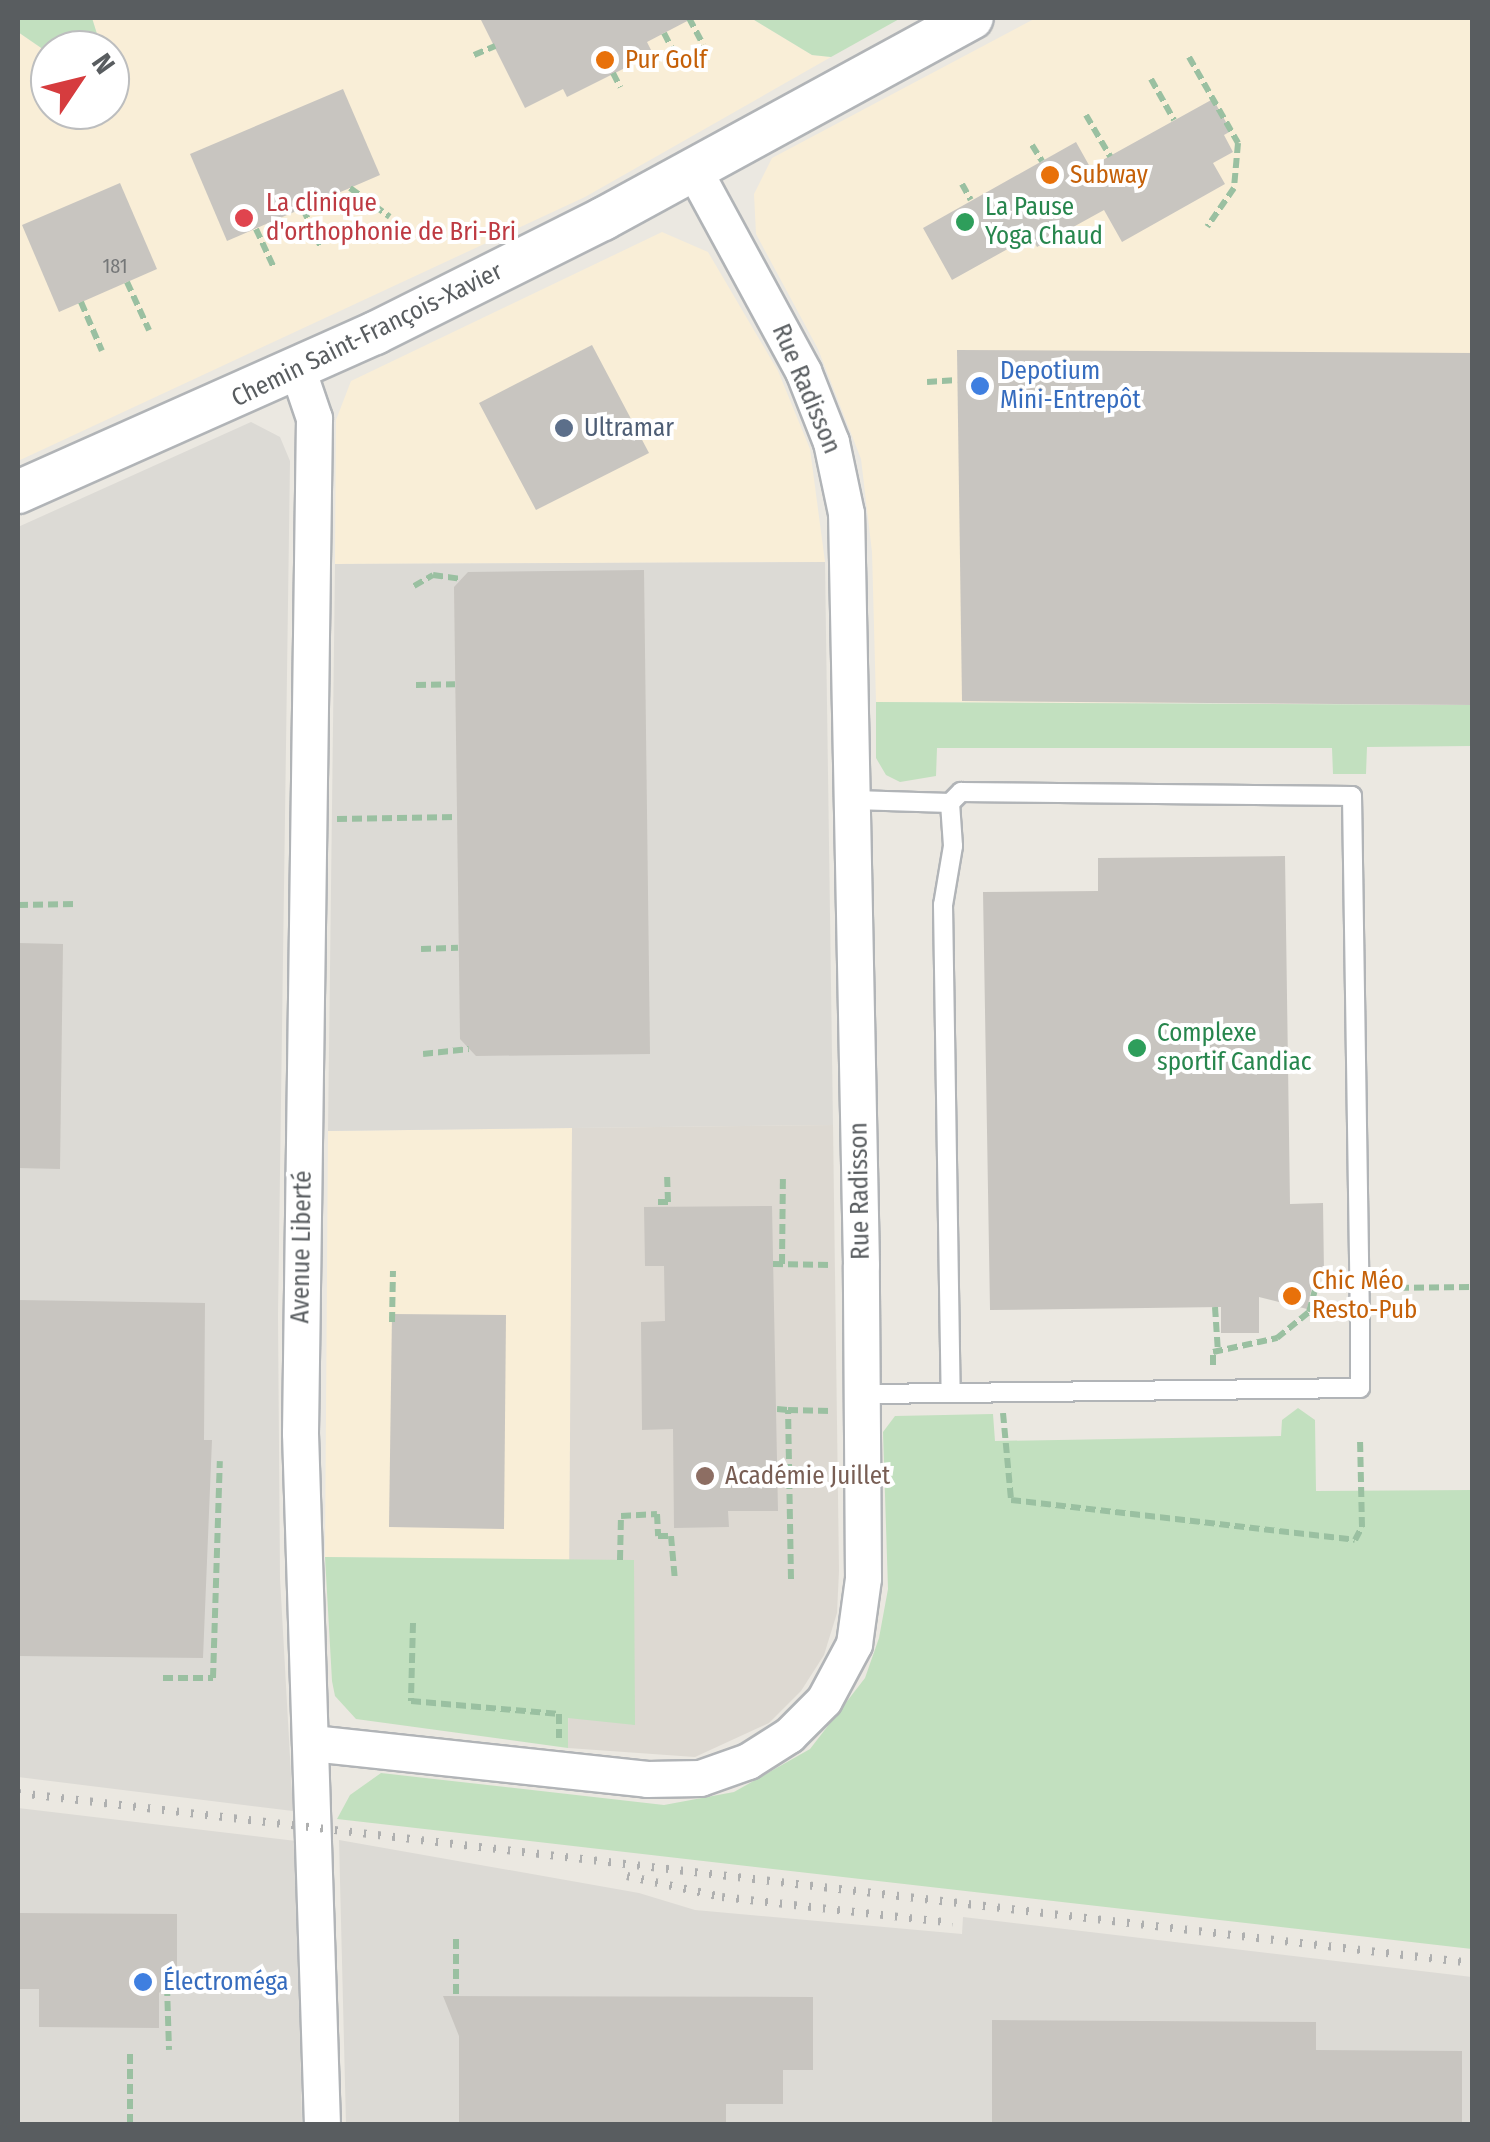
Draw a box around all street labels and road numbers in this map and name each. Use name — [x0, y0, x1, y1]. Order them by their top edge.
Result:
street label: Chemin Saint-François-Xavier — [227, 256, 507, 414]
street label: Rue Radisson — [765, 320, 847, 458]
street label: Rue Radisson — [844, 1122, 876, 1260]
street label: Avenue Liberté — [286, 1170, 318, 1324]

